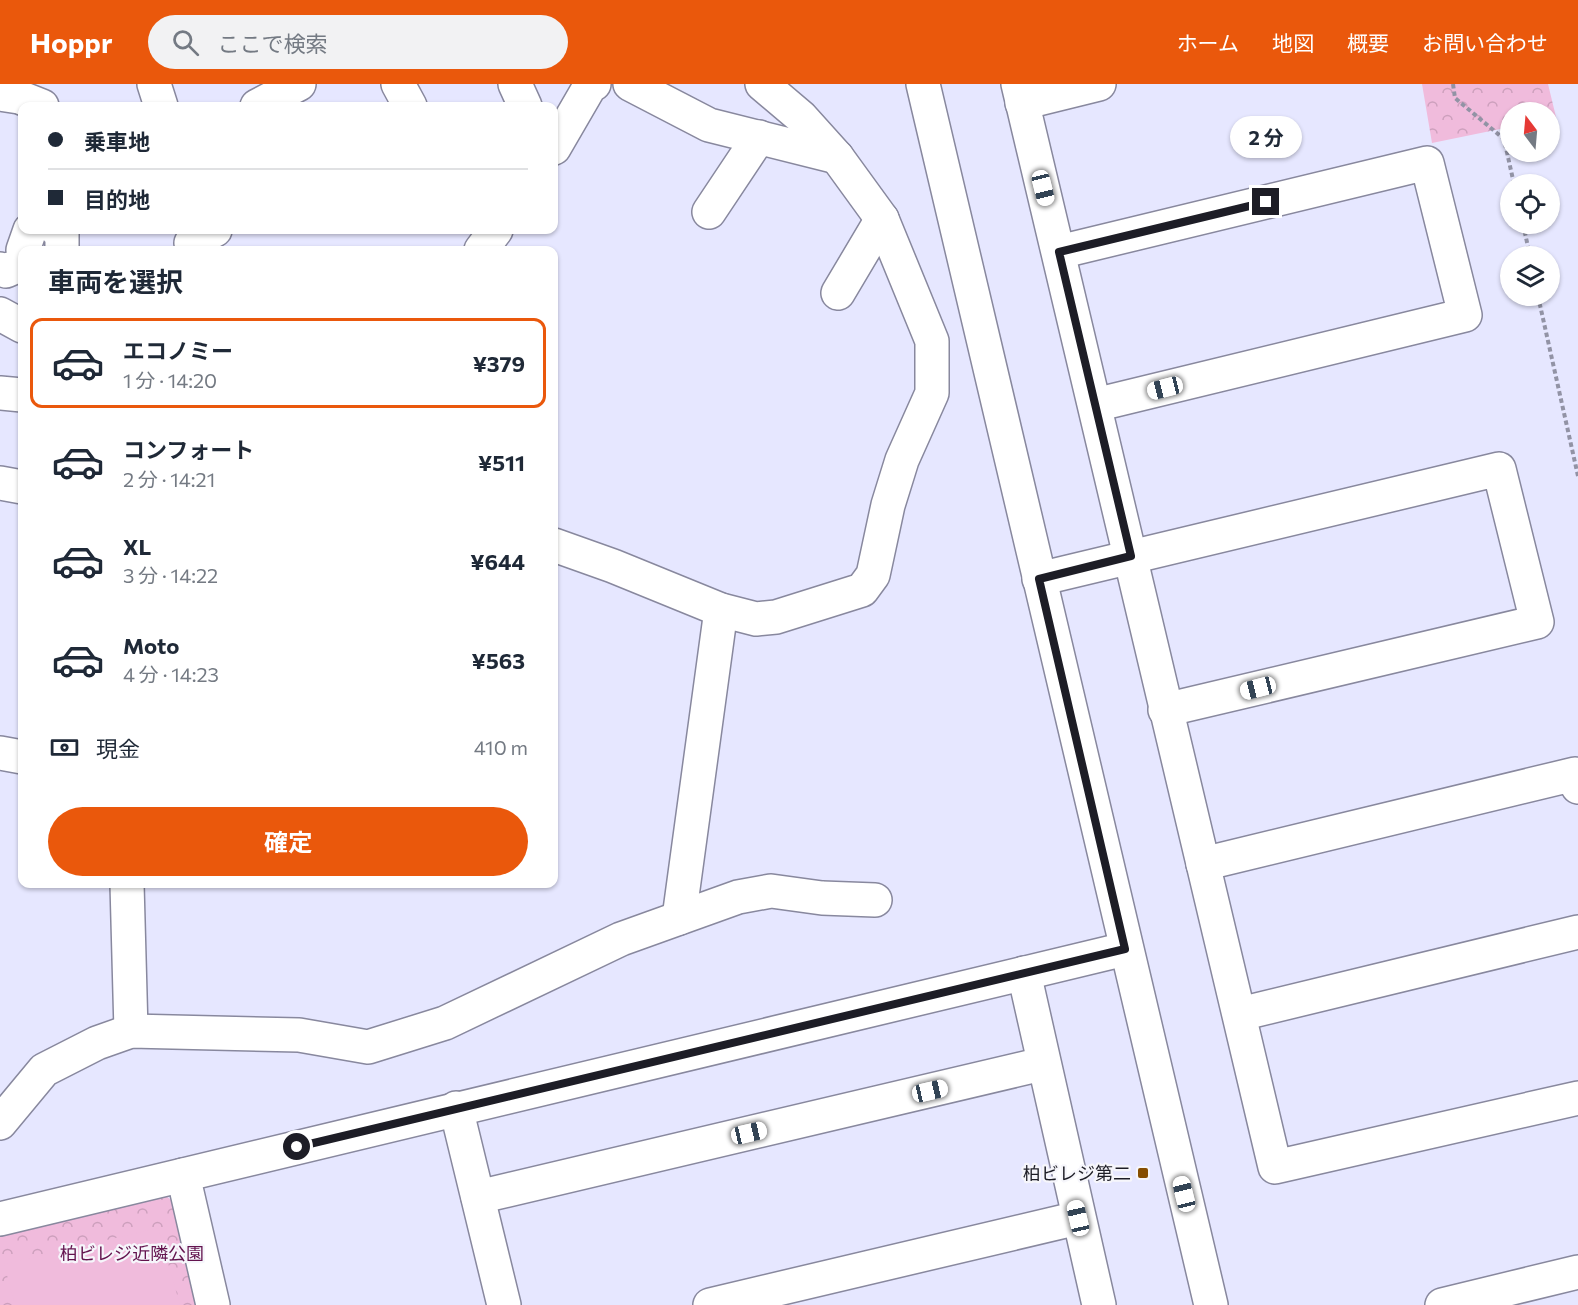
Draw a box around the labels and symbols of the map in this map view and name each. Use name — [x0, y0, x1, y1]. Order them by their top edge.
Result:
north arrow — [1500, 102, 1560, 162]
callout: 2 分 — [1230, 115, 1302, 157]
car — [1030, 168, 1056, 208]
route end — [1252, 188, 1279, 215]
car — [1145, 375, 1185, 401]
car — [1238, 675, 1278, 701]
car — [910, 1078, 950, 1104]
car — [729, 1120, 769, 1146]
route start — [283, 1133, 310, 1160]
place label: 柏ビレジ第二 — [1023, 1162, 1131, 1184]
marker: 柏ビレジ第二 — [1136, 1166, 1150, 1180]
car — [1171, 1174, 1197, 1214]
car — [1065, 1198, 1091, 1238]
park label: 柏ビレジ近隣公園 — [60, 1242, 204, 1264]

